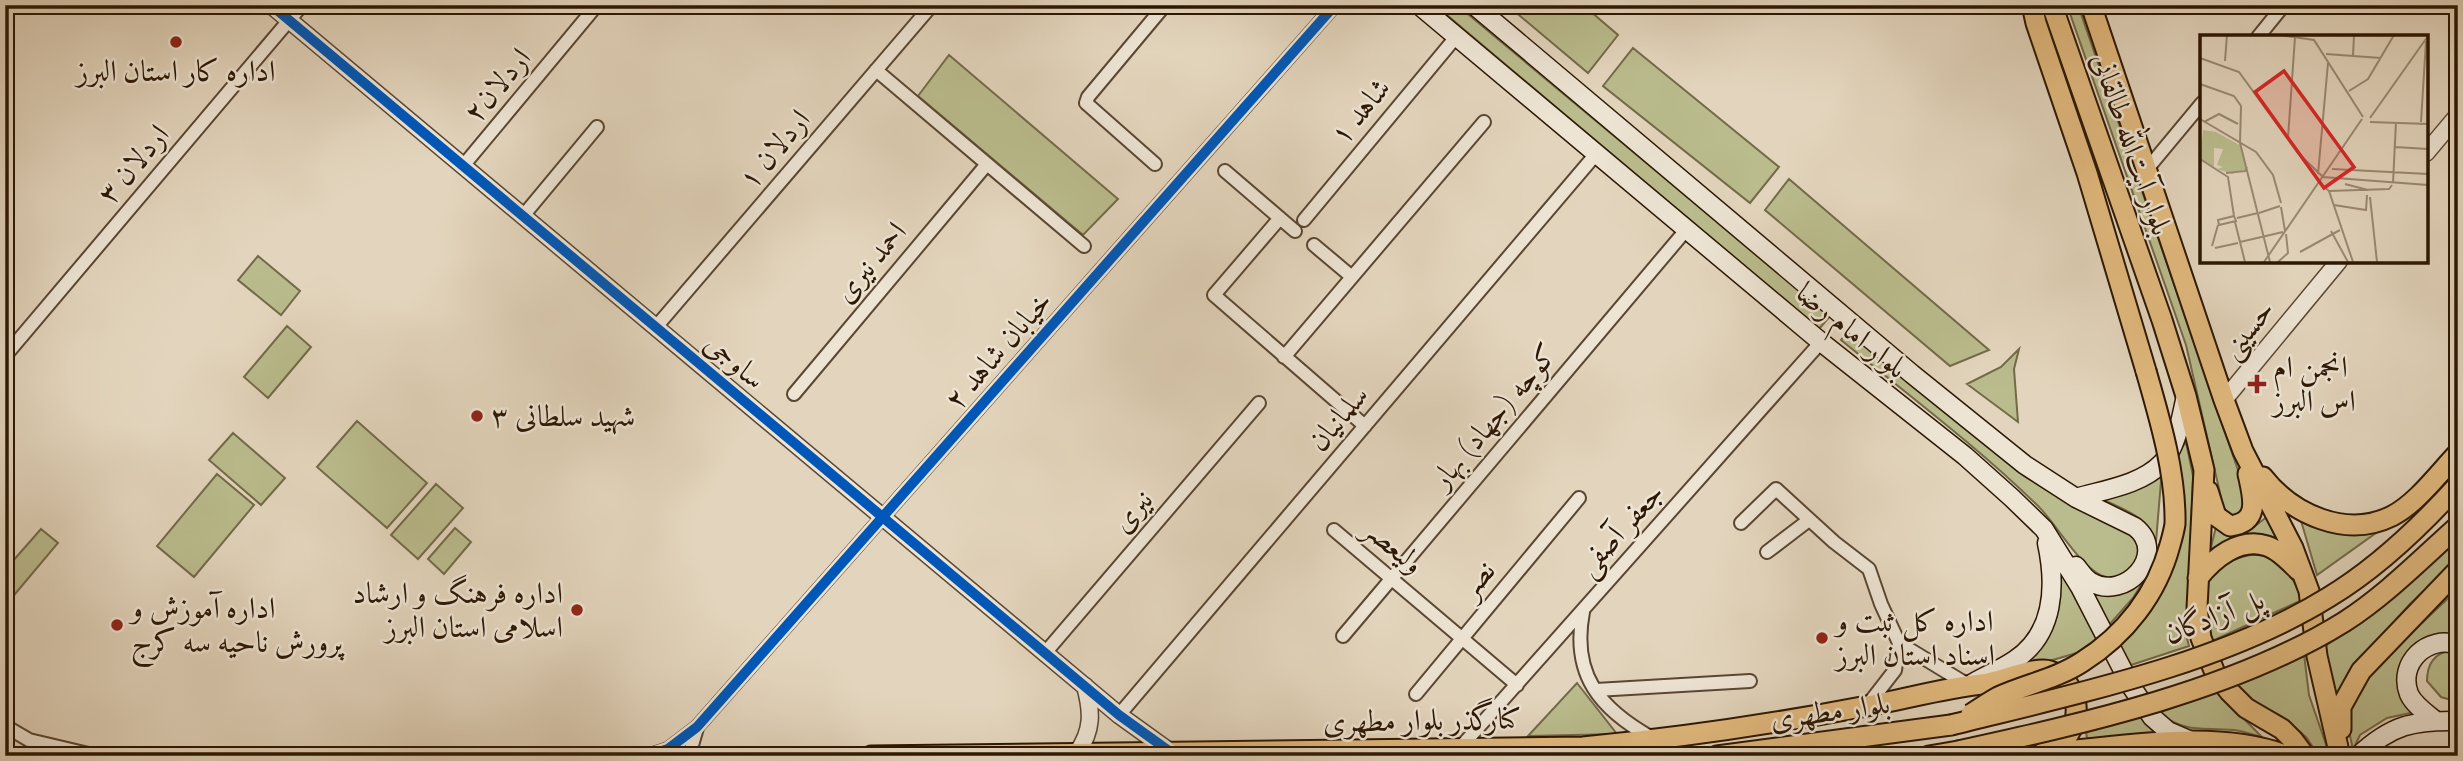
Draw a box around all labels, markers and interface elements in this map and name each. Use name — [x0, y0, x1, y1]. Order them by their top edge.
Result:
marker: اداره کار استان البرز — [168, 34, 184, 50]
inset map — [2200, 35, 2428, 262]
street label: اردلان۲ — [455, 40, 543, 133]
street label: بلوار آیت‌الله طالقانی — [2078, 46, 2185, 242]
place label: اداره کار استان البرز — [73, 52, 276, 95]
street label: شاهد ۱ — [1321, 70, 1403, 155]
street label: اردلان ۱ — [730, 101, 822, 200]
street label: اردلان ۳ — [89, 116, 181, 215]
street label: احمد نیری — [825, 214, 919, 313]
street label: بلوار امام رضا — [1784, 274, 1915, 392]
street label: خیابان شاهد ۲ — [936, 283, 1064, 421]
street label: حسینی — [2212, 291, 2286, 370]
street label: ساوجی — [693, 324, 774, 401]
street label: کوچه (جهاد) بهار — [1420, 335, 1570, 502]
place label: انجمن ام اس البرز — [2270, 348, 2356, 425]
marker: انجمن ام اس البرز — [2247, 374, 2267, 394]
street label: سلمانیان — [1299, 377, 1381, 462]
place label: شهید سلطانی ۳ — [491, 397, 635, 440]
marker: شهید سلطانی ۳ — [469, 408, 485, 424]
street label: جعفر آصفی — [1568, 474, 1676, 587]
street label: نیری — [1103, 482, 1165, 544]
street label: ولیعصر — [1350, 508, 1432, 586]
street label: نصر — [1448, 552, 1507, 611]
place label: اداره فرهنگ و ارشاد اسلامی استان البرز — [352, 574, 563, 651]
street label: پل آزادگان — [2158, 579, 2273, 657]
place label: اداره آموزش و پرورش ناحیه سه کرج — [128, 589, 345, 668]
marker: اداره فرهنگ و ارشاد اسلامی استان البرز — [569, 602, 585, 618]
place label: اداره کل ثبت و اسناد استان البرز — [1833, 602, 1995, 679]
marker: اداره آموزش و پرورش ناحیه سه کرج — [109, 617, 125, 633]
marker: اداره کل ثبت و اسناد استان البرز — [1814, 630, 1830, 646]
street label: بلوار مطهری — [1768, 684, 1893, 743]
street label: کنارگذر بلوار مطهری — [1322, 697, 1522, 746]

